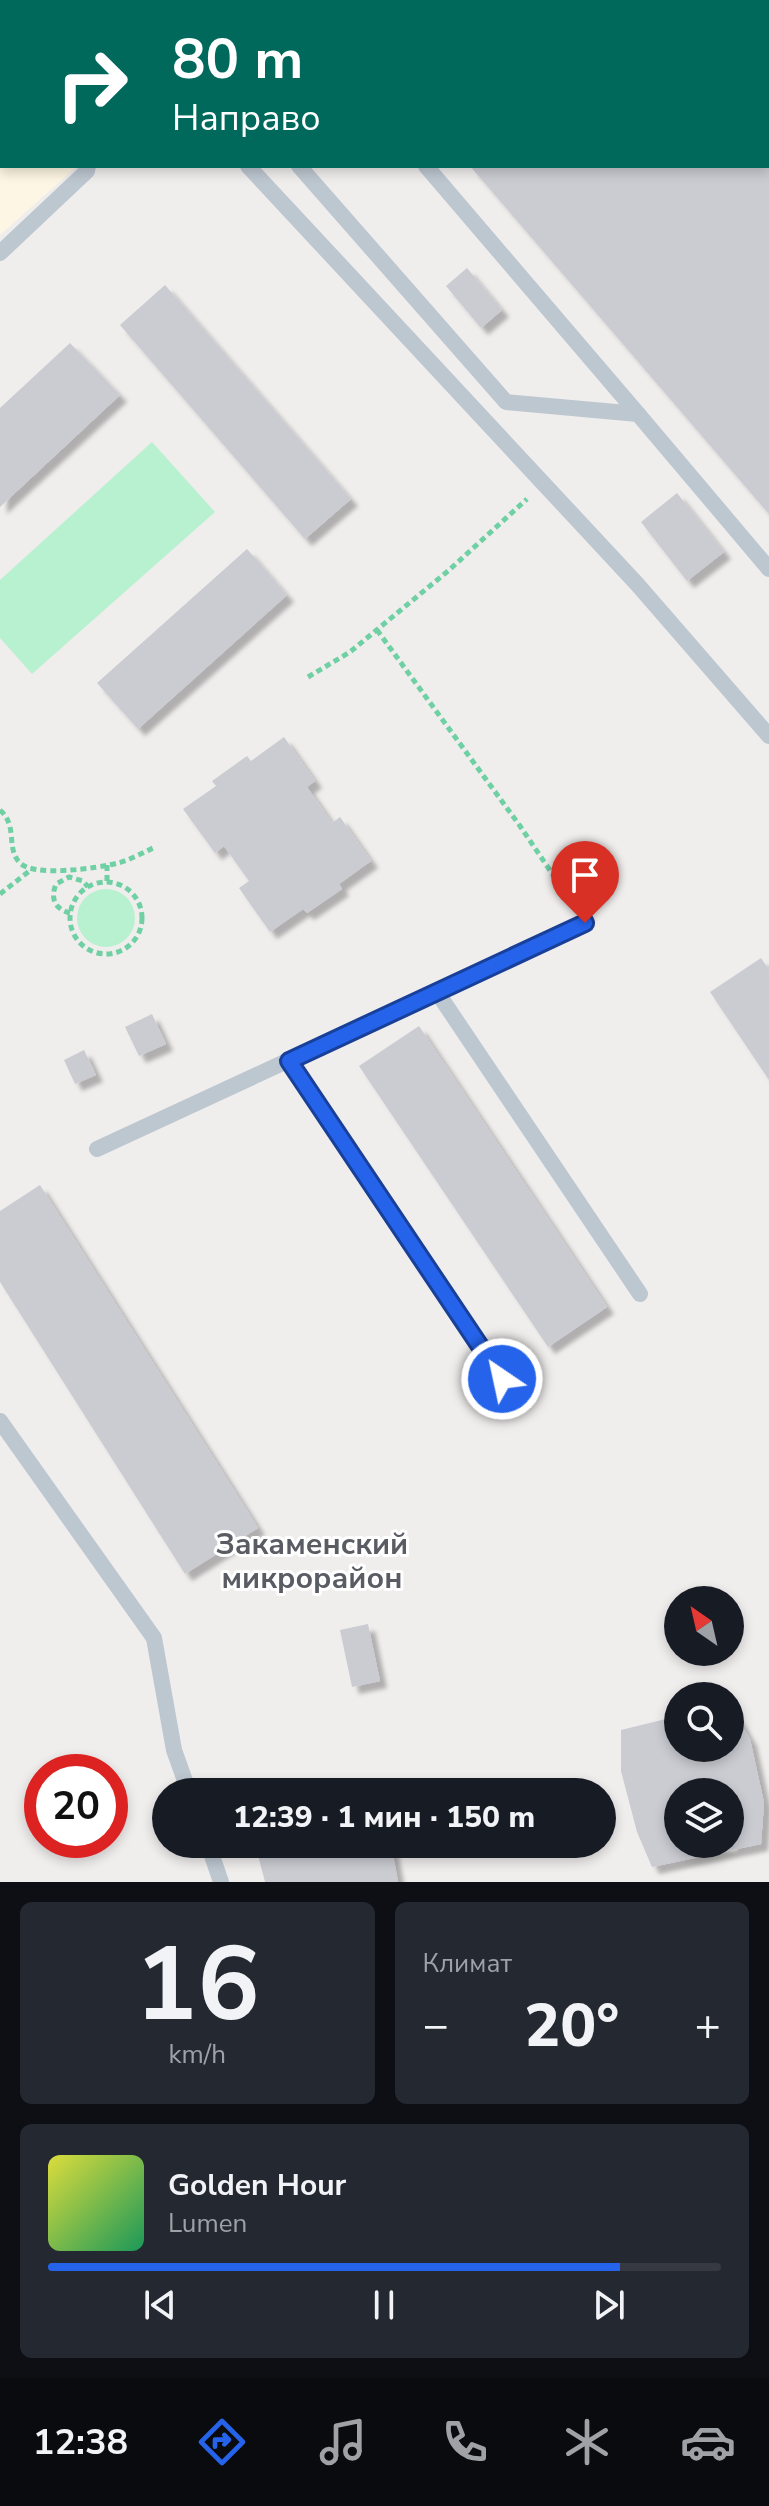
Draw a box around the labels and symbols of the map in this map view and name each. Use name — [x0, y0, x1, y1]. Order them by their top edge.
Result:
pin — [551, 841, 619, 923]
position arrow — [460, 1337, 544, 1421]
district label: Закаменский микрорайон — [216, 1524, 408, 1599]
north arrow — [664, 1586, 744, 1666]
speed limit sign: 20 — [24, 1754, 128, 1858]

